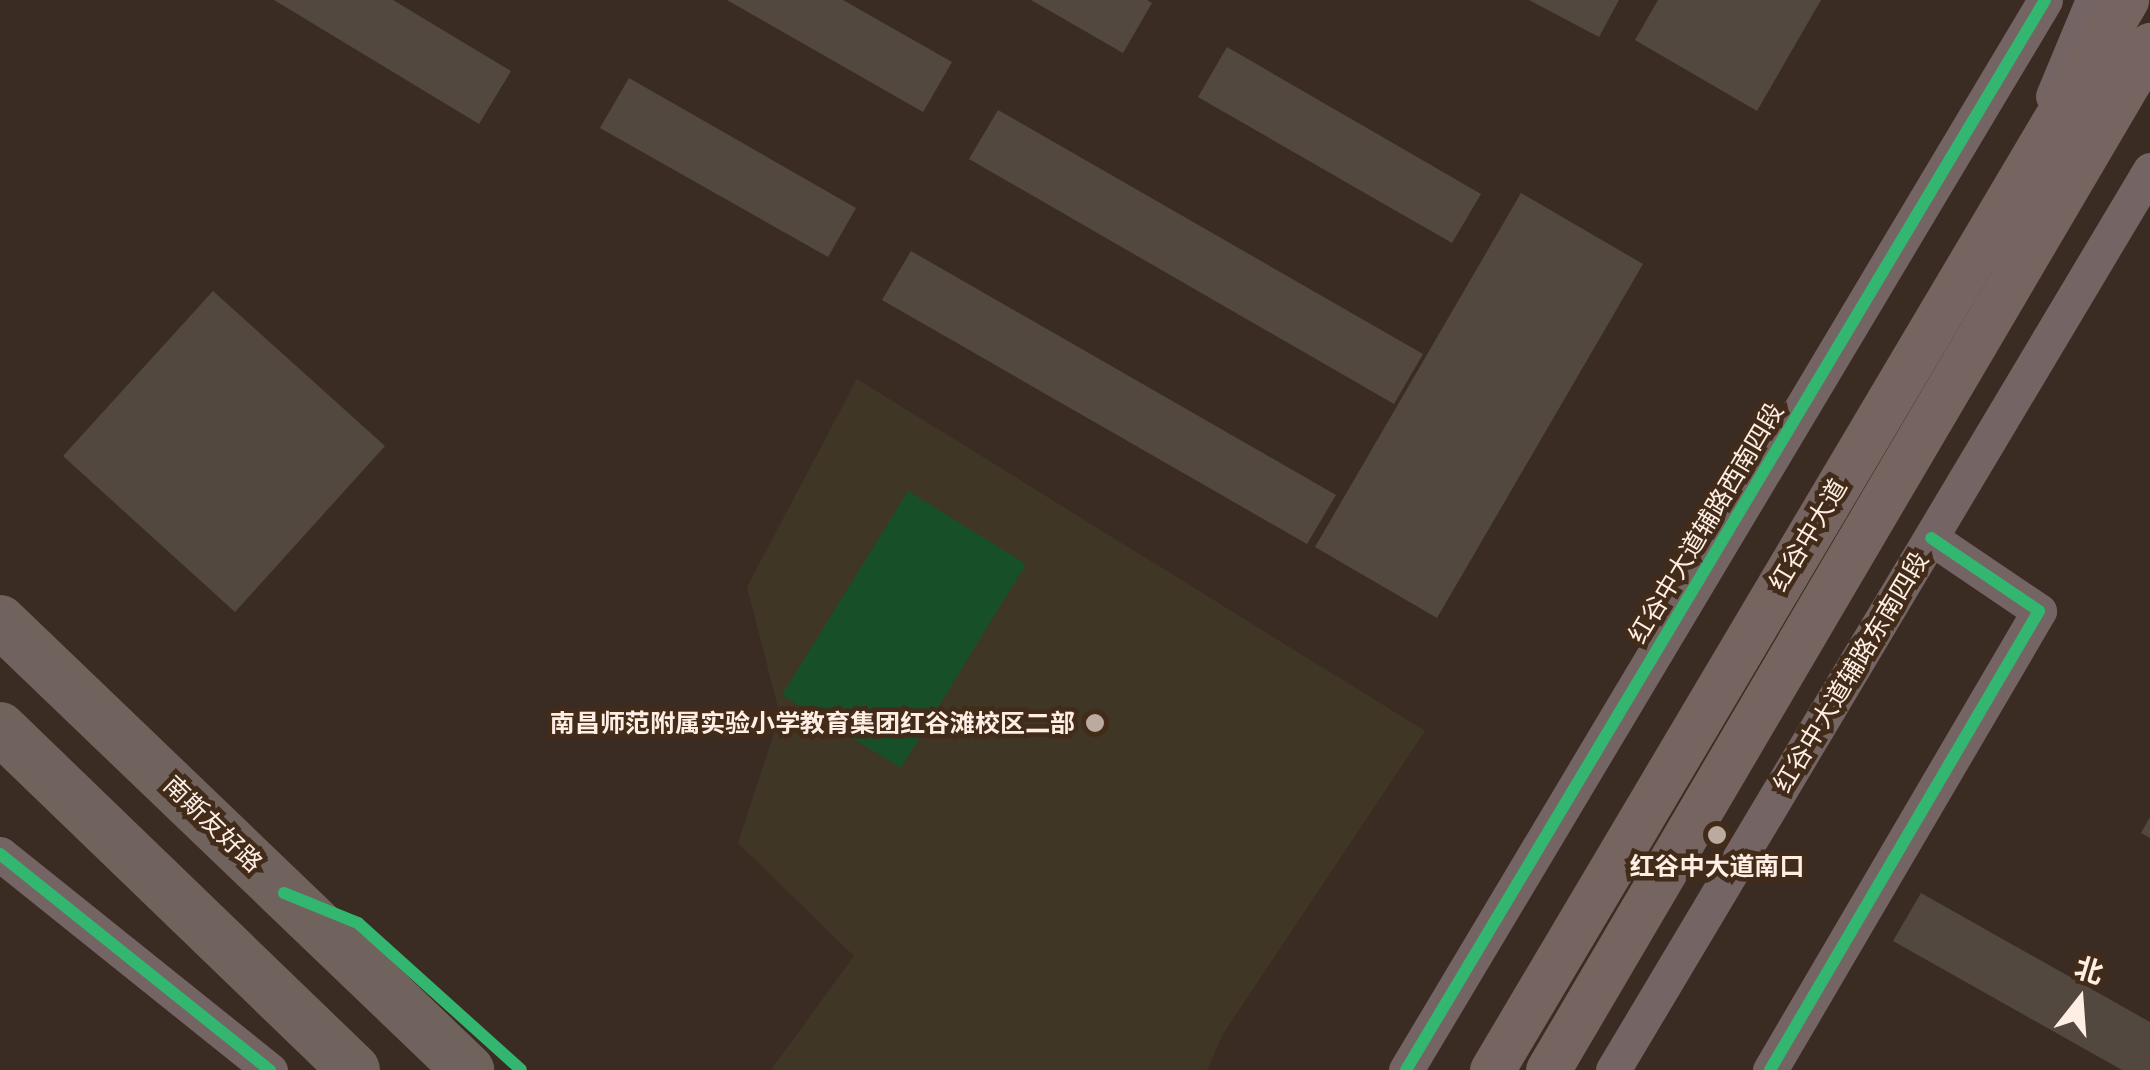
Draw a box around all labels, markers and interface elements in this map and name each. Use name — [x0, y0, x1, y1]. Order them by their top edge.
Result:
street label: 红谷中大道辅路西南四段 — [1622, 397, 1790, 649]
street label: 红谷中大道 — [1763, 474, 1853, 596]
street label: 红谷中大道辅路东南四段 — [1767, 546, 1935, 798]
place label: 南昌师范附属实验小学教育集团红谷滩校区二部 — [550, 708, 1075, 738]
marker: 南昌师范附属实验小学教育集团红谷滩校区二部 — [1084, 712, 1106, 734]
street label: 南斯友好路 — [158, 770, 268, 878]
marker: 红谷中大道南口 — [1706, 824, 1728, 846]
place label: 红谷中大道南口 — [1630, 851, 1804, 881]
north arrow — [2030, 950, 2130, 1050]
text: 北 — [2071, 952, 2107, 990]

